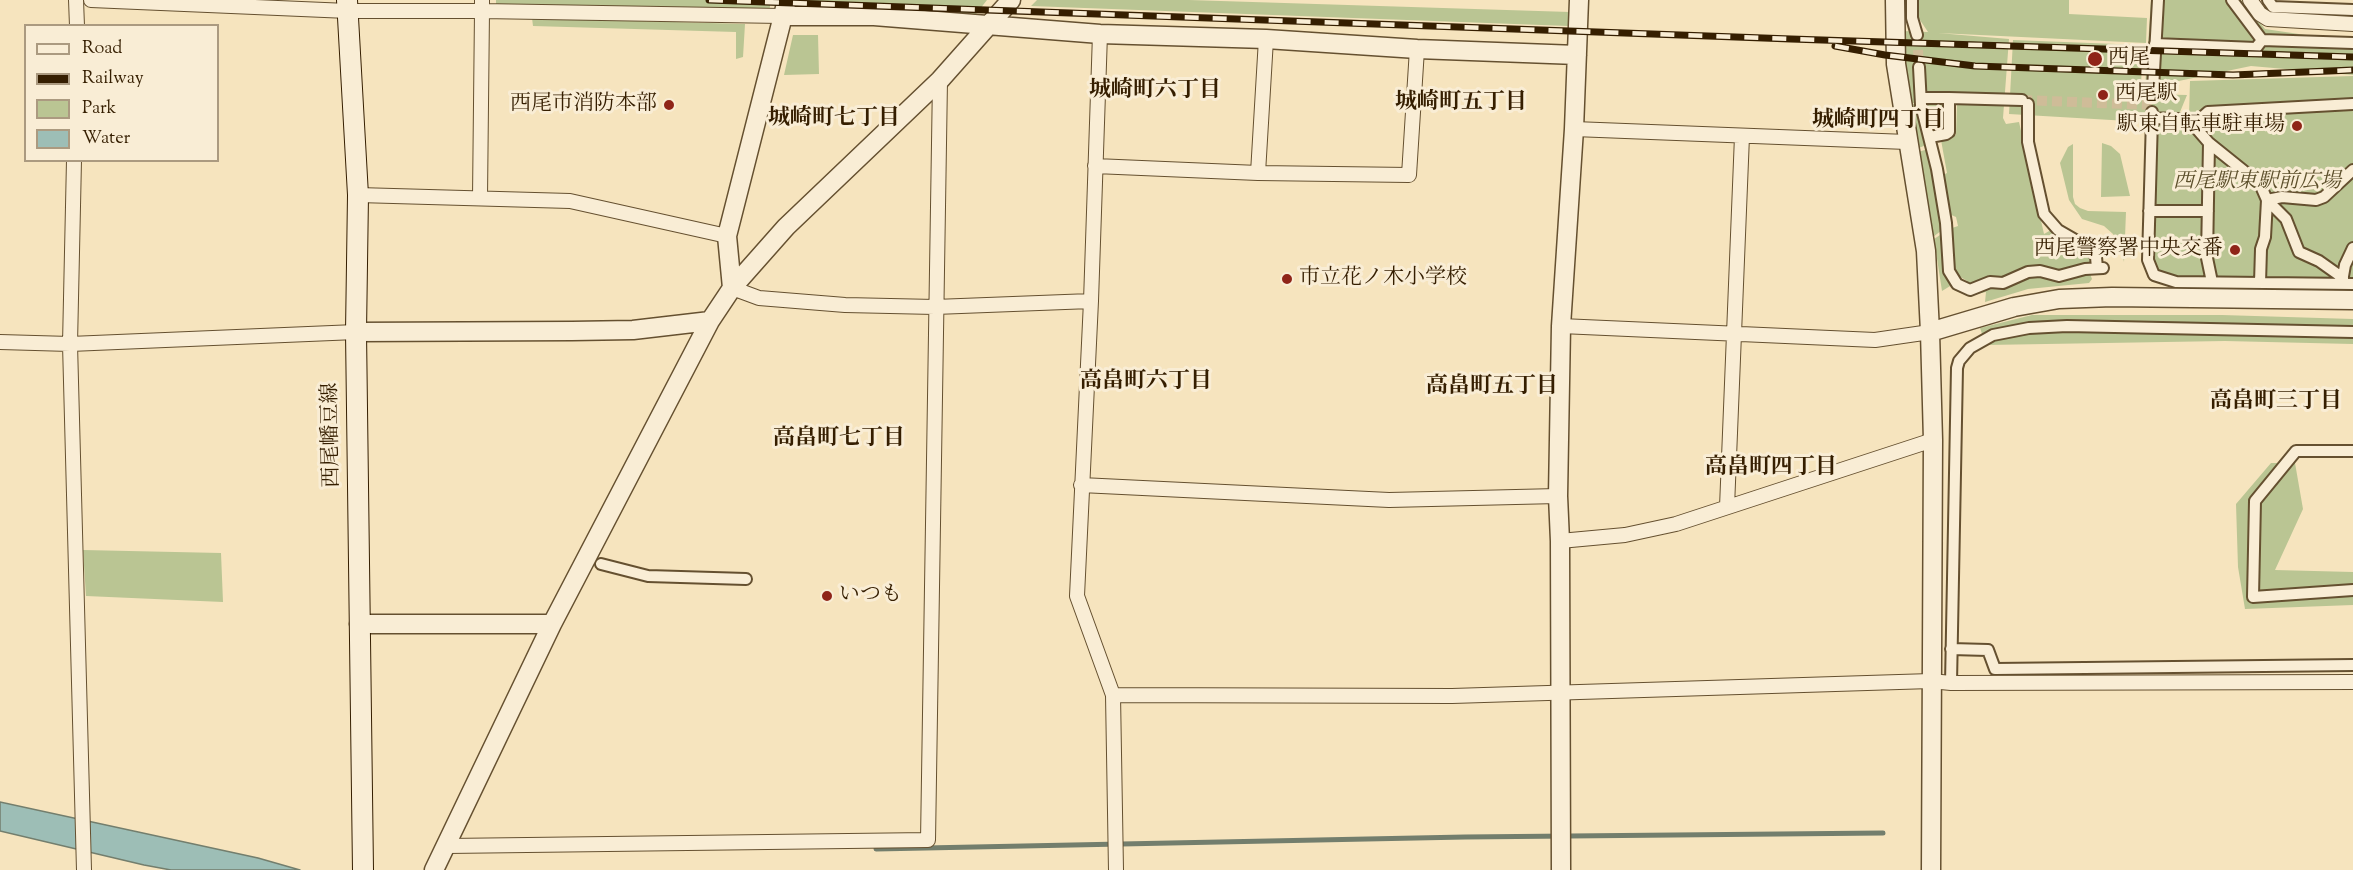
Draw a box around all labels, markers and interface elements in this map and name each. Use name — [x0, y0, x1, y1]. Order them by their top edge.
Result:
legend — [24, 24, 219, 162]
text: Road — [82, 36, 122, 62]
place label: 西尾 — [2108, 46, 2150, 72]
marker: 西尾 — [2086, 50, 2104, 68]
text: Railway — [82, 66, 144, 92]
district label: 城崎町六丁目 — [1089, 79, 1221, 105]
place label: 西尾駅 — [2115, 82, 2178, 108]
marker: 西尾駅 — [2096, 88, 2110, 102]
district label: 城崎町五丁目 — [1395, 91, 1527, 117]
place label: 西尾市消防本部 — [510, 92, 657, 118]
text: Park — [82, 96, 116, 122]
marker: 西尾市消防本部 — [662, 98, 676, 112]
district label: 城崎町七丁目 — [768, 107, 900, 133]
district label: 城崎町四丁目 — [1812, 109, 1944, 135]
place label: 駅東自転車駐車場 — [2117, 113, 2285, 139]
marker: 駅東自転車駐車場 — [2290, 119, 2304, 133]
text: Water — [82, 126, 130, 152]
park label: 西尾駅東駅前広場 — [2173, 170, 2341, 196]
place label: 西尾警察署中央交番 — [2034, 237, 2223, 263]
marker: 西尾警察署中央交番 — [2228, 243, 2242, 257]
place label: 市立花ノ木小学校 — [1299, 266, 1467, 292]
marker: 市立花ノ木小学校 — [1280, 272, 1294, 286]
district label: 高畠町六丁目 — [1080, 370, 1212, 396]
district label: 高畠町五丁目 — [1426, 375, 1558, 401]
street label: 西尾幡豆線 — [319, 382, 347, 488]
district label: 高畠町三丁目 — [2210, 390, 2342, 416]
district label: 高畠町七丁目 — [773, 427, 905, 453]
district label: 高畠町四丁目 — [1705, 456, 1837, 482]
place label: いつも — [839, 583, 902, 609]
marker: いつも — [820, 589, 834, 603]

